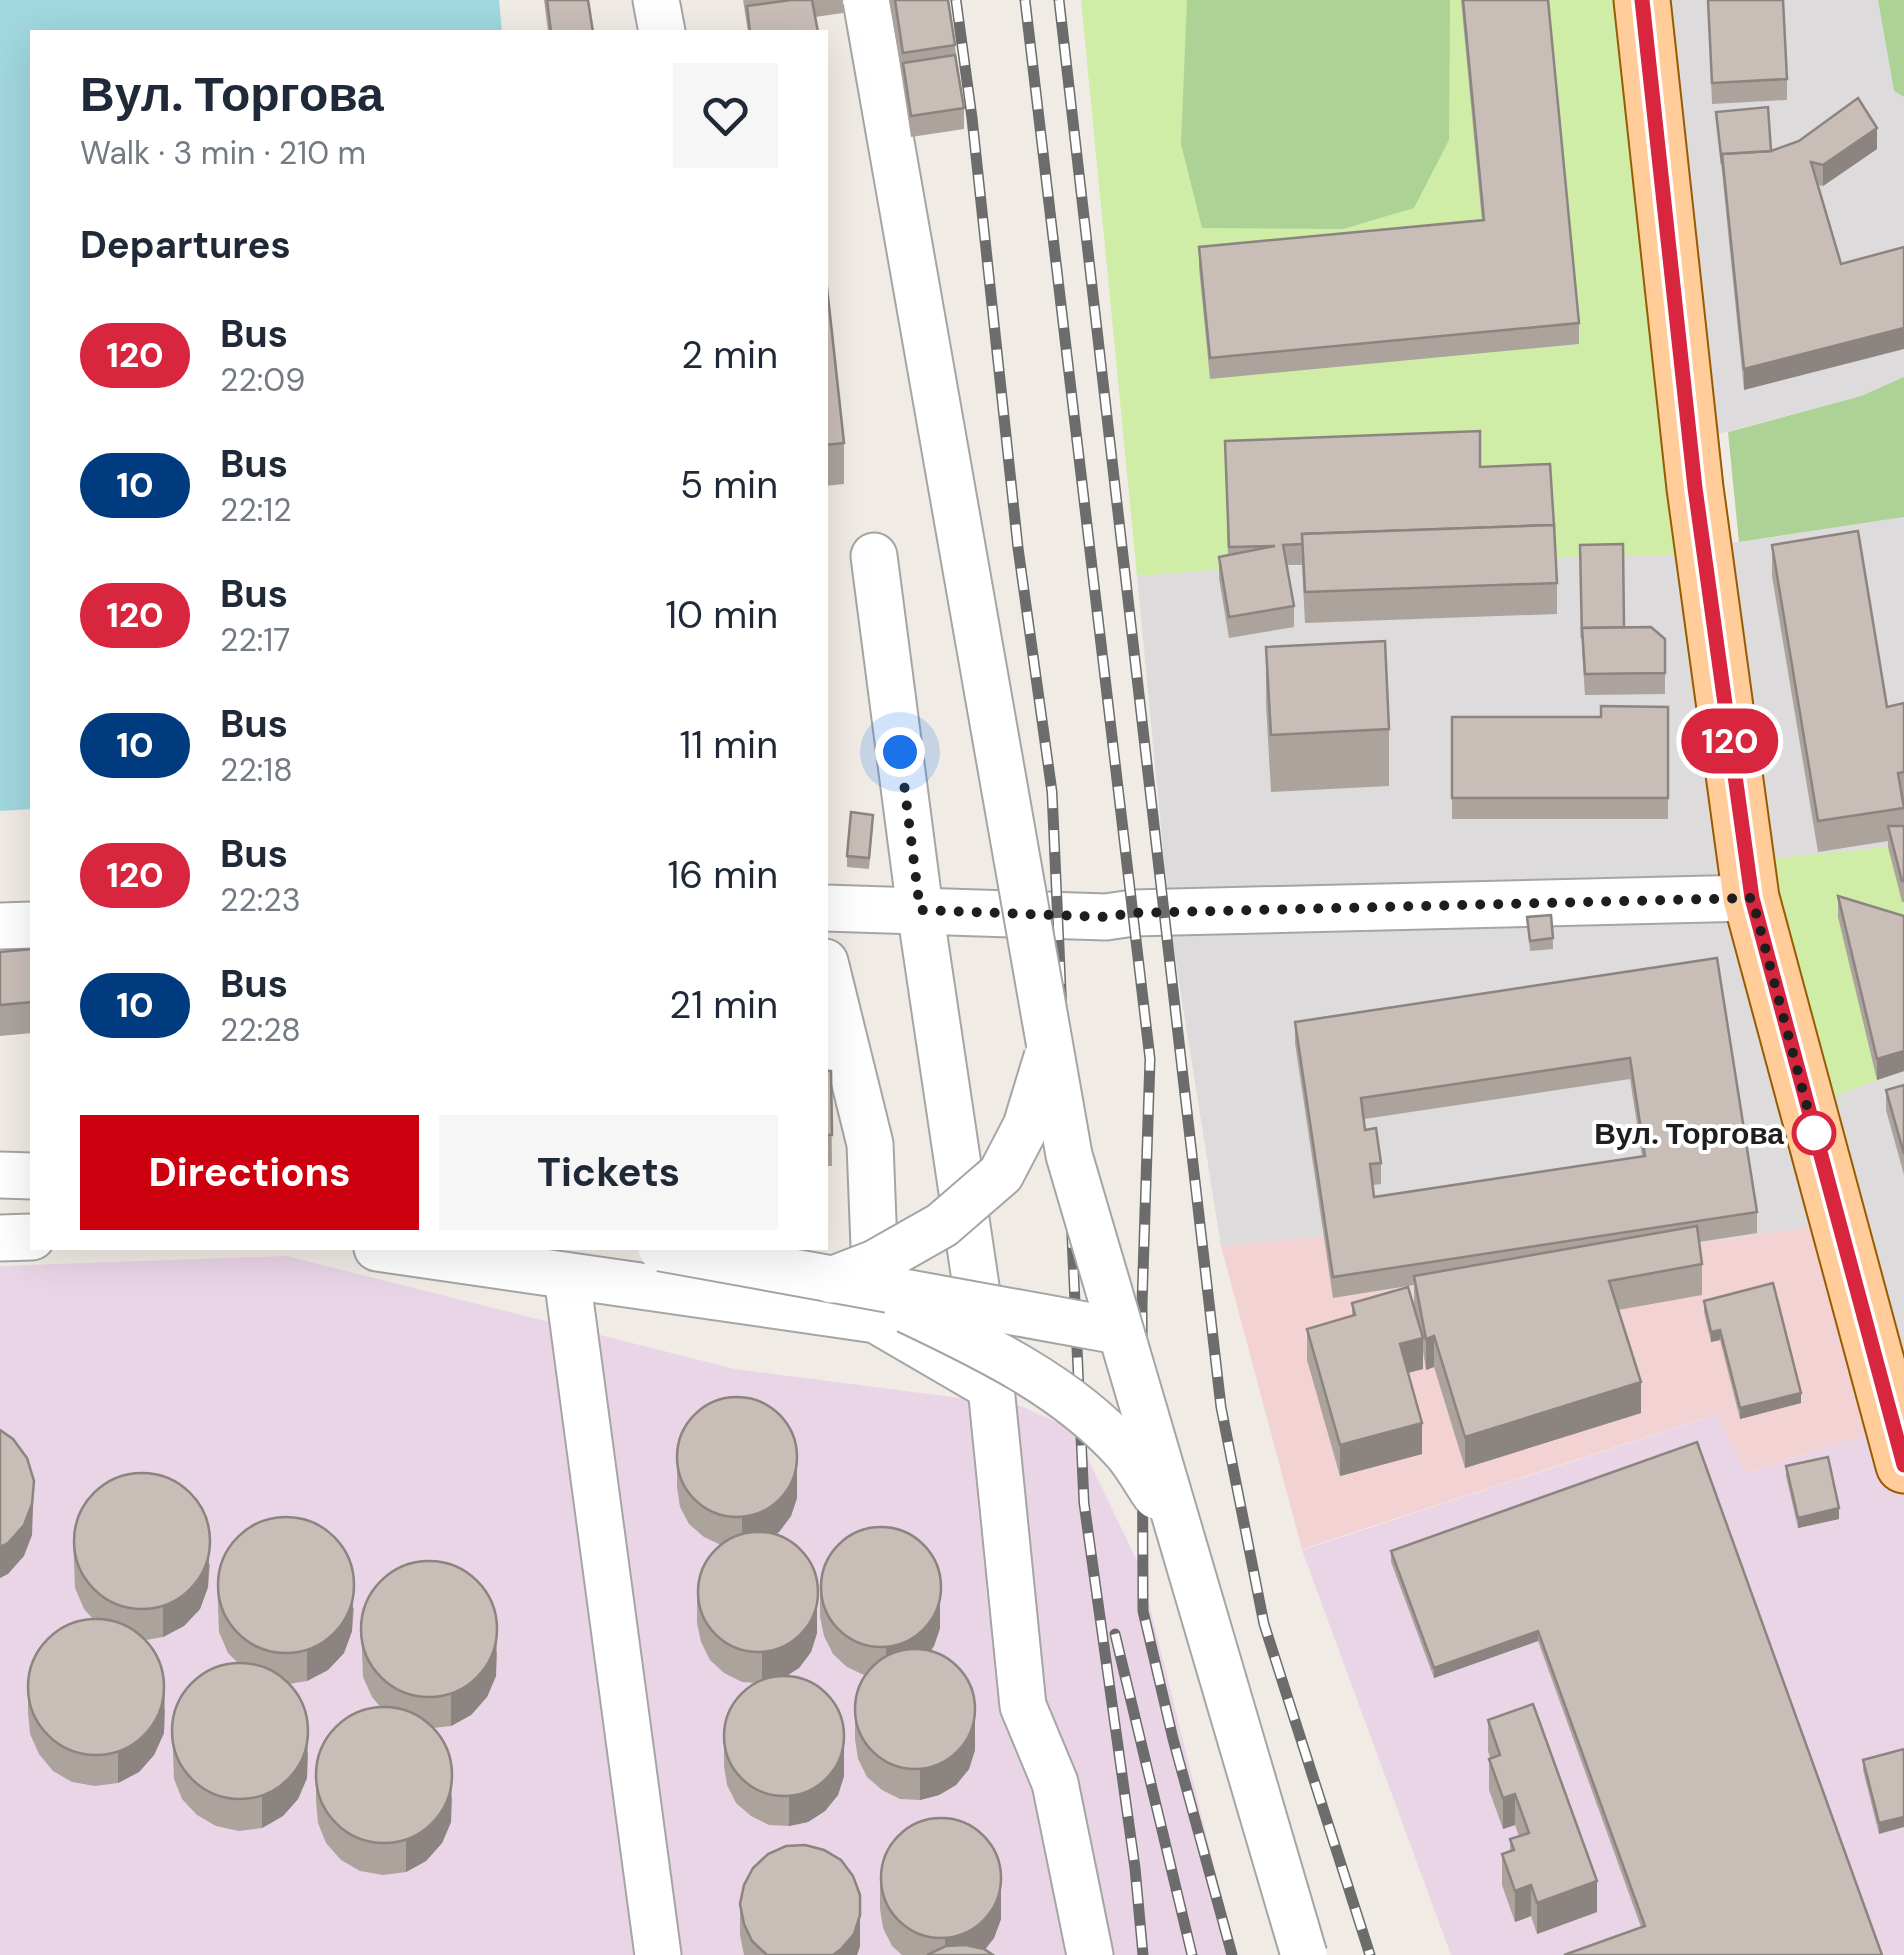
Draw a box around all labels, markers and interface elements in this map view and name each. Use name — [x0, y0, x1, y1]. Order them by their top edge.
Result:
text: Вул. Торгова — [80, 63, 384, 126]
button: heart — [673, 63, 778, 168]
text: Walk · 3 min · 210 m — [80, 132, 366, 174]
text: Departures — [80, 220, 291, 270]
text: Bus — [220, 309, 288, 359]
text: 2 min — [681, 330, 778, 380]
text: 120 — [106, 332, 164, 378]
text: 22:09 — [220, 359, 305, 401]
text: Bus — [220, 439, 288, 489]
text: 5 min — [680, 460, 778, 510]
text: 10 — [116, 462, 154, 508]
text: 22:12 — [220, 489, 292, 531]
text: Bus — [220, 569, 288, 619]
text: 10 min — [665, 590, 778, 640]
text: 120 — [106, 592, 164, 638]
text: 22:17 — [220, 619, 290, 661]
text: Bus — [220, 699, 288, 749]
line badge: 120 — [1672, 708, 1788, 774]
text: 120 — [1701, 718, 1759, 764]
text: 11 min — [679, 720, 778, 770]
text: 10 — [116, 722, 154, 768]
your location — [875, 727, 925, 777]
text: 22:18 — [220, 749, 293, 791]
text: Bus — [220, 829, 288, 879]
text: 16 min — [667, 850, 778, 900]
text: 120 — [106, 852, 164, 898]
text: 22:23 — [220, 879, 301, 921]
text: Bus — [220, 959, 288, 1009]
text: 21 min — [669, 980, 778, 1030]
text: 10 — [116, 982, 154, 1028]
text: 22:28 — [220, 1009, 301, 1051]
marker: Вул. Торгова — [1793, 1112, 1835, 1154]
place label: Вул. Торгова — [1594, 1114, 1784, 1153]
button: Directions — [80, 1115, 419, 1230]
button: Tickets — [439, 1115, 778, 1230]

